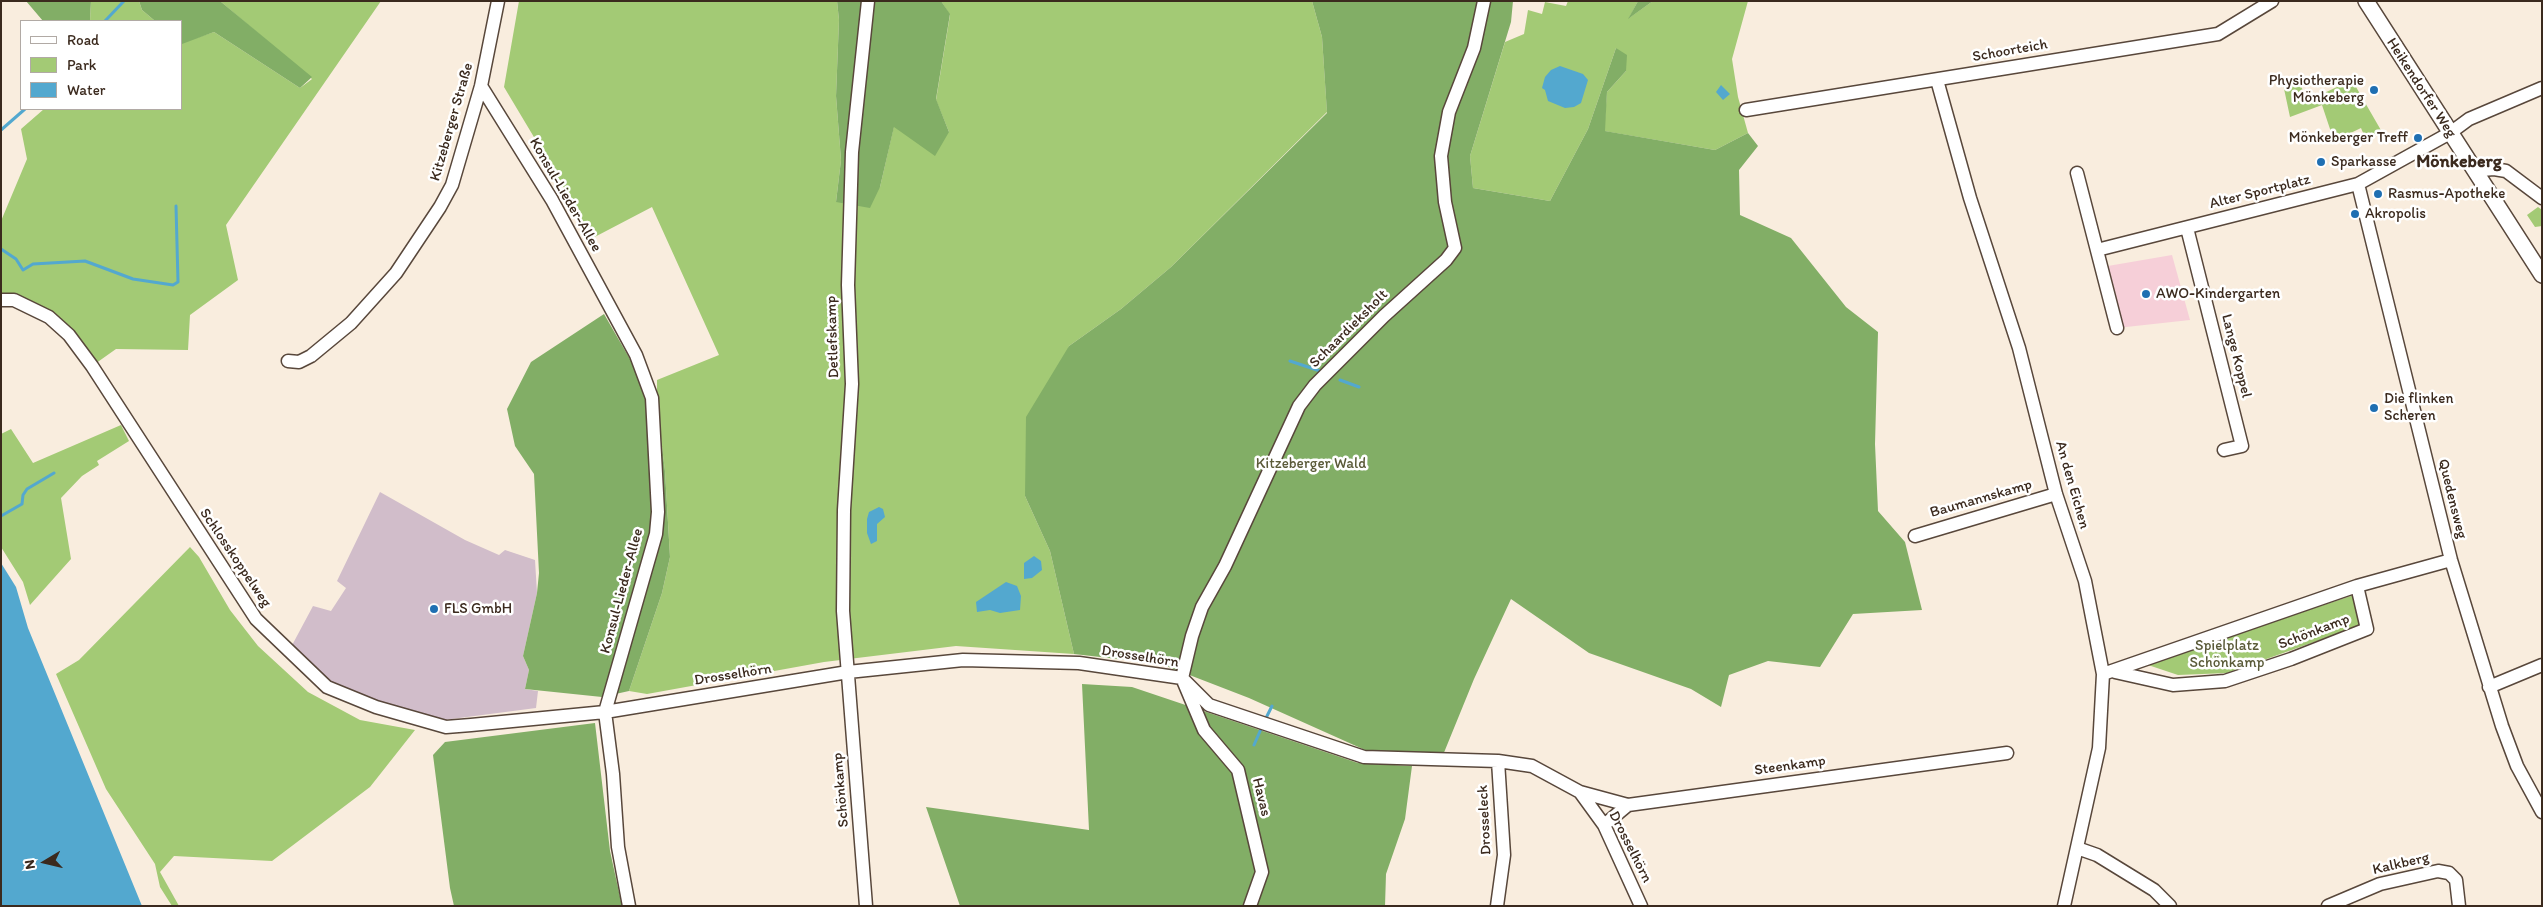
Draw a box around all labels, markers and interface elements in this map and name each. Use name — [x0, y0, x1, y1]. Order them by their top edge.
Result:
legend — [20, 20, 182, 110]
text: Road — [67, 31, 99, 49]
street label: Heikendorfer Weg — [2382, 35, 2460, 141]
street label: Schoorteich — [1971, 36, 2049, 66]
text: Park — [67, 56, 97, 74]
street label: Kitzeberger Straße — [427, 61, 477, 183]
place label: Physiotherapie Mönkeberg — [2269, 72, 2364, 107]
text: Water — [67, 81, 105, 99]
marker: Physiotherapie Mönkeberg — [2368, 84, 2380, 96]
place label: Mönkeberger Treff — [2289, 129, 2408, 147]
marker: Mönkeberger Treff — [2412, 132, 2424, 144]
street label: Konsul-Lieder-Allee — [525, 135, 605, 255]
district label: Mönkeberg — [2416, 151, 2502, 173]
place label: Sparkasse — [2331, 153, 2397, 171]
marker: Sparkasse — [2315, 156, 2327, 168]
street label: Alter Sportplatz — [2208, 171, 2312, 213]
place label: Rasmus-Apotheke — [2388, 185, 2505, 203]
marker: Rasmus-Apotheke — [2372, 188, 2384, 200]
place label: Akropolis — [2365, 205, 2426, 223]
marker: Akropolis — [2349, 208, 2361, 220]
place label: AWO-Kindergarten — [2156, 285, 2280, 303]
street label: Schaardieksholt — [1306, 286, 1392, 372]
marker: AWO-Kindergarten — [2140, 288, 2152, 300]
street label: Detlefskamp — [823, 295, 843, 379]
street label: Lange Koppel — [2217, 312, 2255, 400]
place label: Die flinken Scheren — [2384, 390, 2453, 425]
marker: Die flinken Scheren — [2368, 402, 2380, 414]
street label: An den Eichen — [2051, 439, 2093, 531]
park label: Kitzeberger Wald — [1256, 455, 1366, 473]
street label: Quedensweg — [2433, 457, 2471, 541]
street label: Baumannskamp — [1928, 476, 2034, 522]
street label: Schlosskoppelweg — [195, 505, 275, 611]
street label: Konsul-Lieder-Allee — [597, 526, 647, 656]
place label: FLS GmbH — [444, 600, 512, 618]
marker: FLS GmbH — [428, 603, 440, 615]
street label: Schönkamp — [2276, 610, 2352, 654]
park label: Spielplatz Schönkamp — [2190, 637, 2264, 672]
street label: Drosselhörn — [1100, 642, 1180, 672]
street label: Drosselhörn — [693, 660, 773, 690]
street label: Schönkamp — [829, 752, 853, 828]
street label: Steenkamp — [1753, 752, 1827, 780]
street label: Havas — [1248, 776, 1274, 818]
street label: Drosseleck — [1474, 784, 1496, 856]
street label: Drosselhörn — [1604, 808, 1656, 886]
north arrow — [20, 837, 70, 887]
street label: Kalkberg — [2371, 849, 2431, 879]
text: N — [21, 858, 39, 870]

